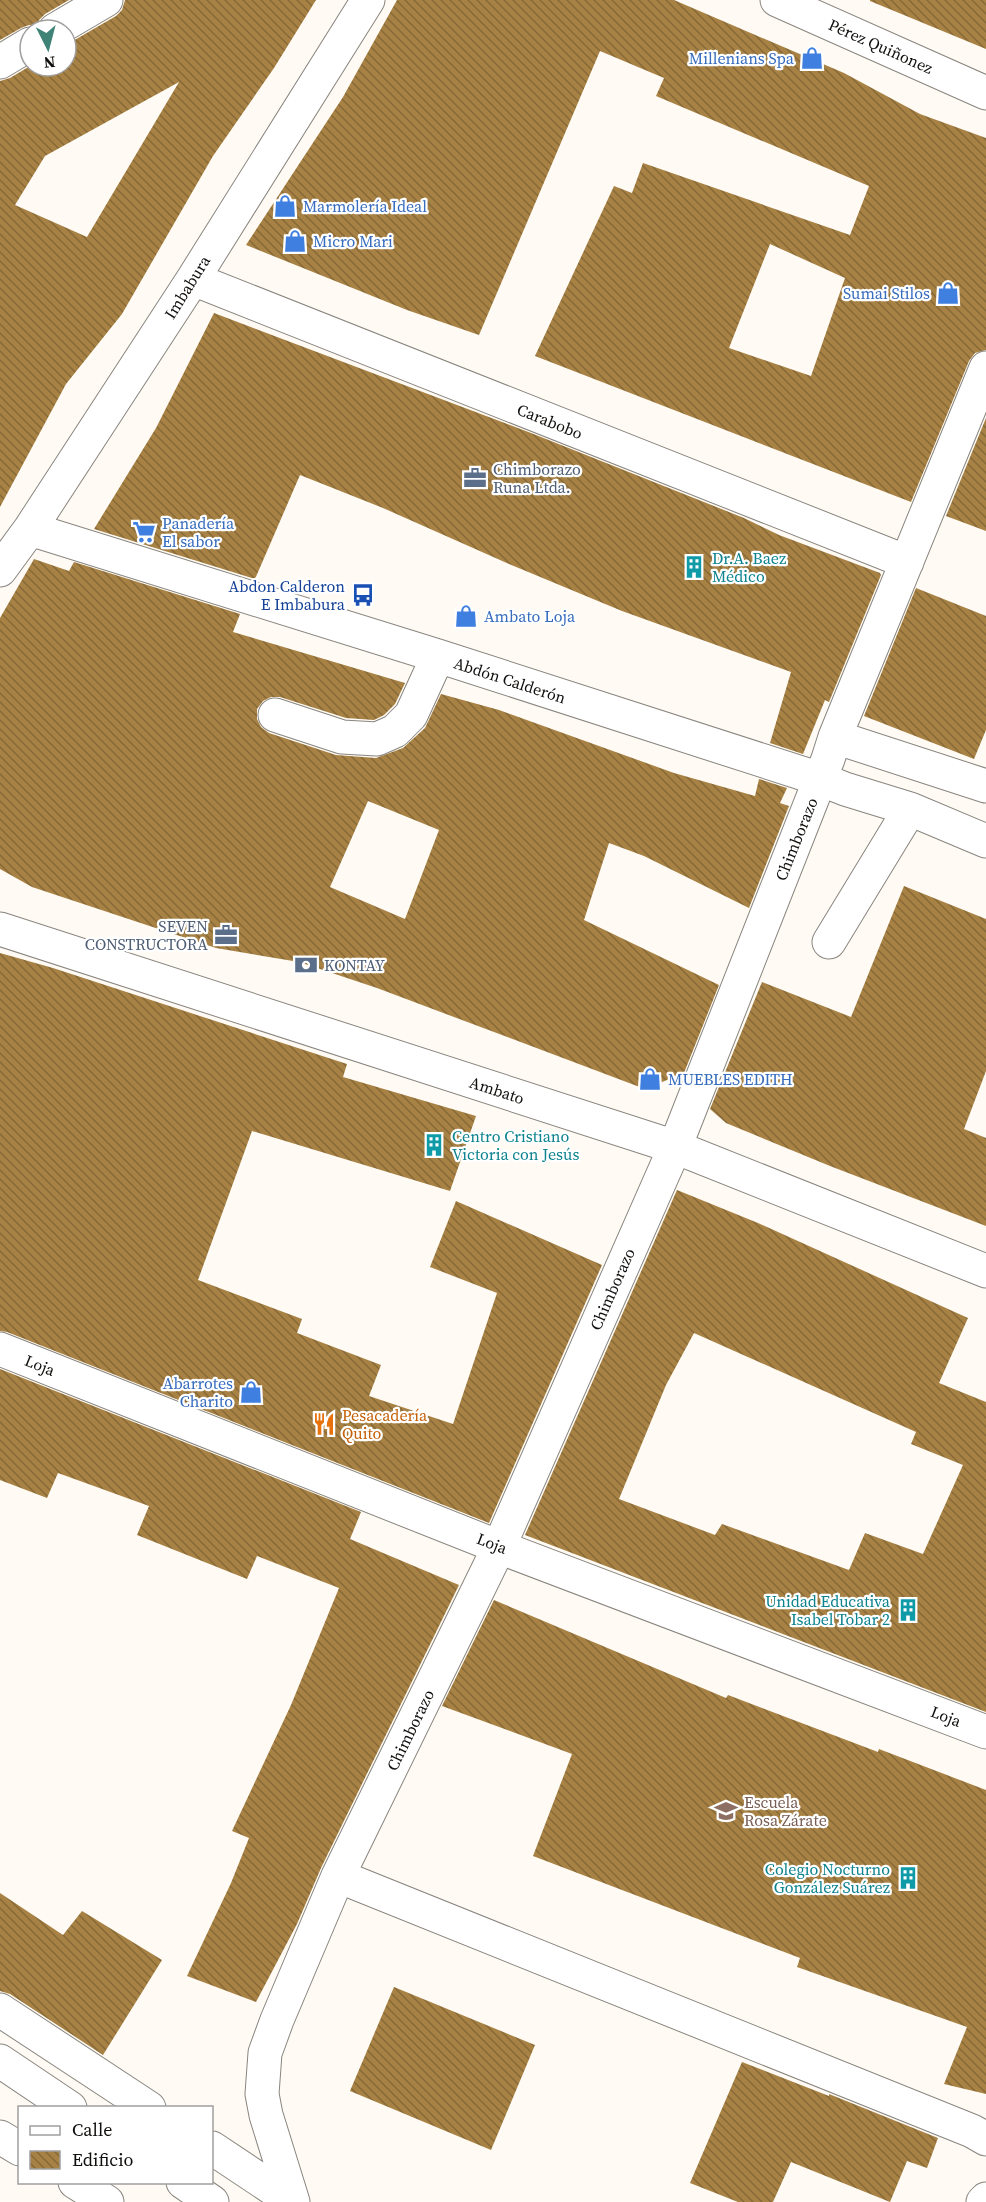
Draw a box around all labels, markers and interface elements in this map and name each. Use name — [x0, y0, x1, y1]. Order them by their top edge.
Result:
street label: Pérez Quiñonez — [825, 13, 937, 79]
north arrow — [18, 18, 78, 78]
shop icon: Millenians Spa — [799, 45, 825, 71]
place label: Millenians Spa — [689, 47, 795, 69]
text: N — [42, 51, 57, 75]
shop icon: Marmolería Ideal — [272, 193, 298, 219]
place label: Marmolería Ideal — [303, 195, 427, 217]
shop icon: Micro Mari — [282, 228, 308, 254]
place label: Micro Mari — [313, 230, 393, 252]
street label: Imbabura — [159, 250, 216, 323]
shop icon: Sumai Stilos — [935, 280, 961, 306]
place label: Sumai Stilos — [843, 282, 930, 304]
street label: Carabobo — [514, 398, 586, 444]
place label: Chimborazo Runa Ltda. — [493, 458, 581, 498]
office icon: Chimborazo Runa Ltda. — [462, 465, 488, 491]
place label: Panadería El sabor — [162, 512, 235, 552]
supermarket icon: Panadería El sabor — [131, 519, 157, 545]
place label: Dr.A. Baez Médico — [712, 547, 786, 587]
building icon: Dr.A. Baez Médico — [681, 554, 707, 580]
place label: Abdon Calderon E Imbabura — [229, 575, 346, 615]
bus stop icon: Abdon Calderon E Imbabura — [350, 582, 376, 608]
shop icon: Ambato Loja — [453, 603, 479, 629]
place label: Ambato Loja — [484, 605, 576, 627]
street label: Abdón Calderón — [451, 652, 569, 709]
street label: Chimborazo — [769, 794, 823, 884]
place label: SEVEN CONSTRUCTORA — [85, 915, 208, 955]
office icon: SEVEN CONSTRUCTORA — [213, 922, 239, 948]
bank icon: KONTAY — [293, 952, 319, 978]
place label: KONTAY — [324, 954, 385, 976]
shop icon: MUEBLES EDITH — [637, 1066, 663, 1092]
place label: MUEBLES EDITH — [668, 1068, 793, 1090]
street label: Ambato — [467, 1071, 527, 1109]
place label: Centro Cristiano Victoria con Jesús — [452, 1125, 579, 1165]
building icon: Centro Cristiano Victoria con Jesús — [421, 1132, 447, 1158]
street label: Chimborazo — [584, 1244, 640, 1334]
street label: Loja — [22, 1349, 59, 1381]
place label: Abarrotes Charito — [163, 1372, 233, 1412]
shop icon: Abarrotes Charito — [238, 1379, 264, 1405]
place label: Pesacadería Quito — [342, 1404, 428, 1444]
restaurant icon: Pesacadería Quito — [311, 1411, 337, 1437]
street label: Loja — [474, 1527, 511, 1559]
place label: Unidad Educativa Isabel Tobar 2 — [765, 1590, 891, 1630]
building icon: Unidad Educativa Isabel Tobar 2 — [895, 1597, 921, 1623]
street label: Chimborazo — [381, 1686, 439, 1774]
street label: Loja — [928, 1700, 965, 1732]
place label: Escuela Rosa Zárate — [744, 1791, 827, 1831]
school or university icon: Escuela Rosa Zárate — [713, 1798, 739, 1824]
place label: Colegio Nocturno González Suárez — [765, 1858, 890, 1898]
building icon: Colegio Nocturno González Suárez — [895, 1865, 921, 1891]
legend — [18, 2106, 213, 2184]
text: Calle — [72, 2117, 112, 2142]
text: Edificio — [72, 2147, 133, 2172]

